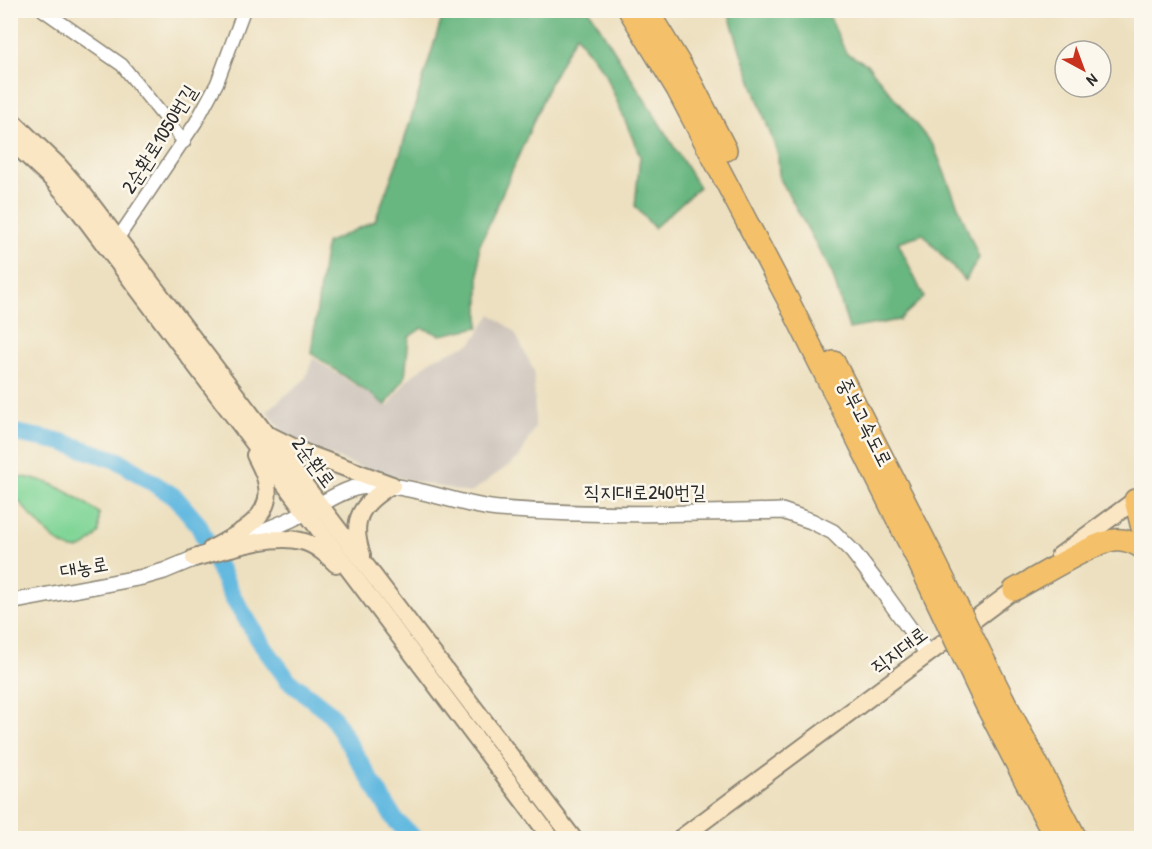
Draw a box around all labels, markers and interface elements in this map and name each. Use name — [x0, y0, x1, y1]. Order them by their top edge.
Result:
north arrow — [1053, 39, 1113, 99]
text: N — [1082, 69, 1103, 92]
street label: 2순환로1050번길 — [114, 79, 203, 198]
street label: 중부고속도로 — [831, 373, 899, 471]
street label: 2순환로 — [286, 431, 343, 493]
street label: 직지대로240번길 — [584, 478, 706, 505]
street label: 대농로 — [58, 549, 110, 584]
street label: 직지대로 — [865, 619, 933, 680]

